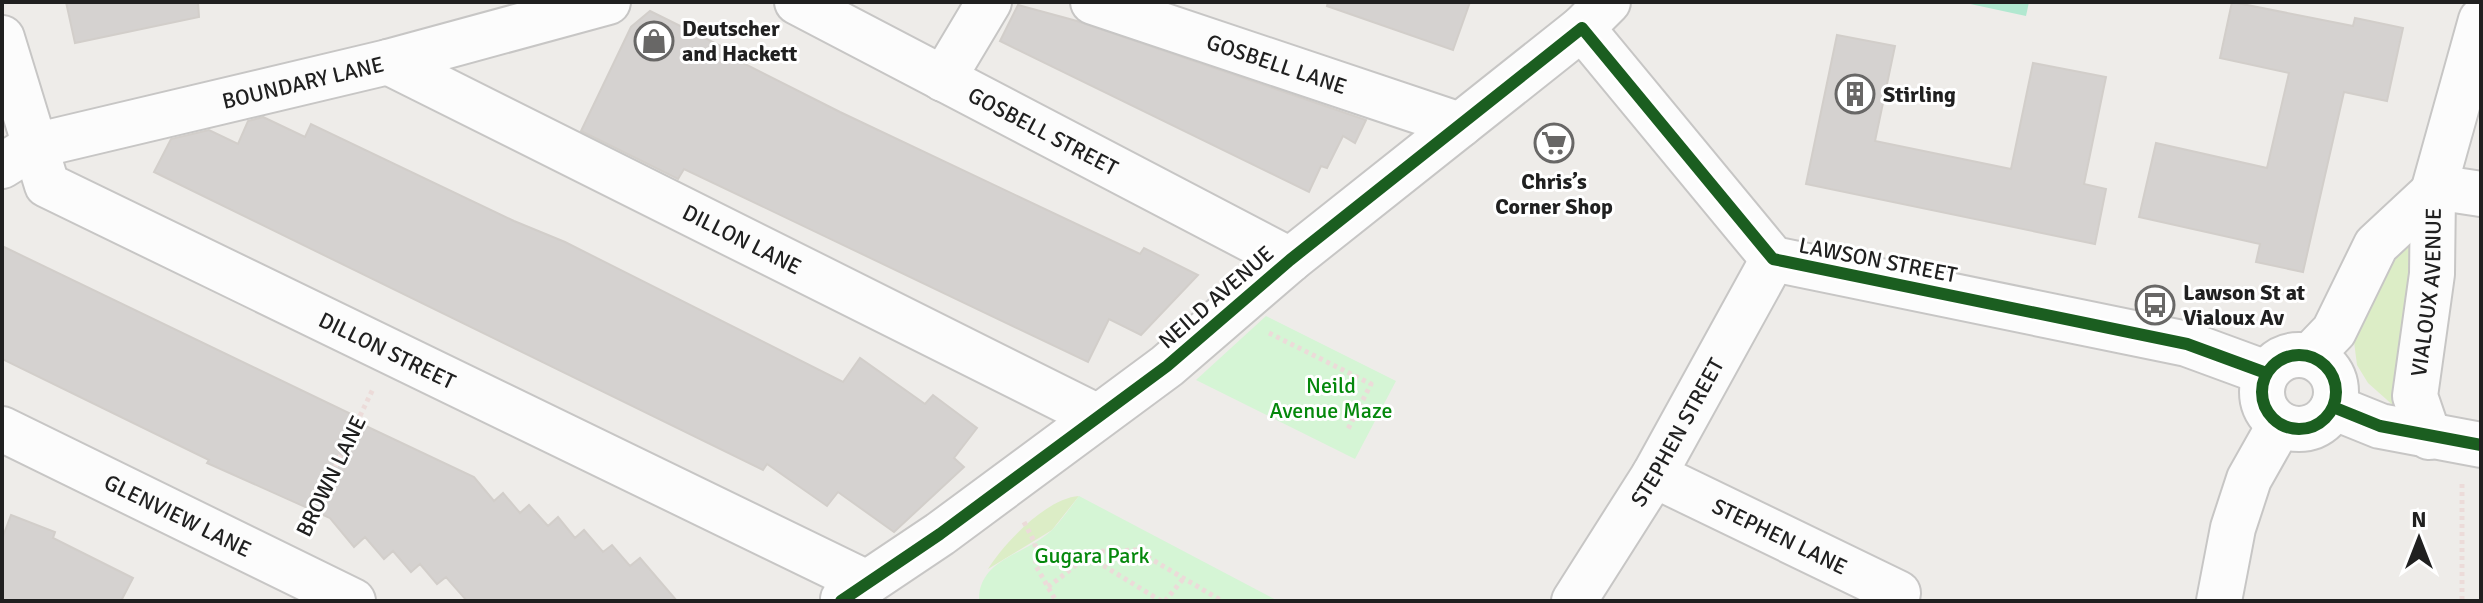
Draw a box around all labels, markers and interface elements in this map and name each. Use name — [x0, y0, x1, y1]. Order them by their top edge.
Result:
place label: Deutscher and Hackett — [682, 15, 797, 67]
shop icon: Deutscher and Hackett — [633, 20, 675, 62]
street label: GOSBELL LANE — [1203, 28, 1351, 100]
street label: BOUNDARY LANE — [219, 50, 386, 114]
building icon: Stirling — [1834, 73, 1876, 115]
street label: GOSBELL STREET — [964, 81, 1123, 181]
place label: Stirling — [1883, 81, 1956, 108]
supermarket icon: Chris’s Corner Shop — [1533, 122, 1575, 164]
place label: Chris’s Corner Shop — [1495, 168, 1613, 220]
street label: DILLON LANE — [678, 198, 806, 280]
street label: VIALOUX AVENUE — [2404, 207, 2446, 378]
street label: LAWSON STREET — [1797, 231, 1959, 289]
street label: NEILD AVENUE — [1153, 240, 1279, 354]
place label: Lawson St at Vialoux Av — [2183, 279, 2305, 331]
bus stop icon: Lawson St at Vialoux Av — [2134, 284, 2176, 326]
street label: DILLON STREET — [315, 306, 460, 395]
street label: STEPHEN STREET — [1624, 353, 1729, 511]
park label: Neild Avenue Maze — [1269, 372, 1393, 424]
street label: BROWN LANE — [290, 411, 372, 541]
street label: GLENVIEW LANE — [100, 468, 256, 563]
street label: STEPHEN LANE — [1708, 492, 1852, 580]
north arrow — [2379, 499, 2459, 579]
text: N — [2411, 506, 2427, 533]
park label: Gugara Park — [1034, 542, 1150, 569]

